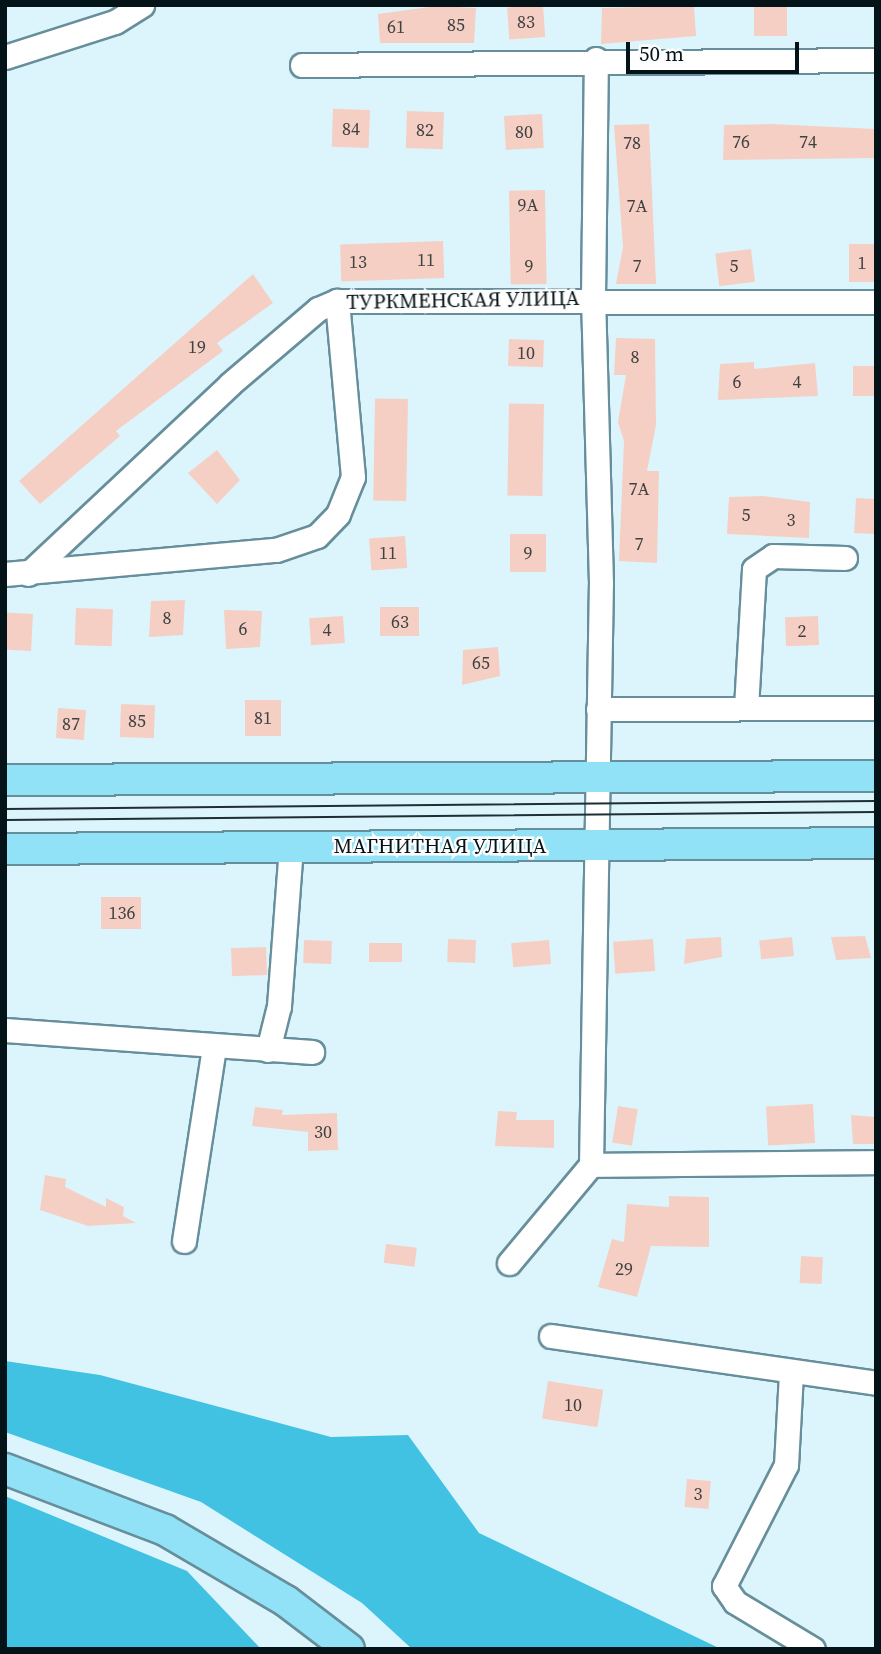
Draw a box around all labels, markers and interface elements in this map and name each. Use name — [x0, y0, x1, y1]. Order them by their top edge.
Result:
house number: 83 — [517, 11, 535, 33]
house number: 85 — [447, 14, 465, 36]
house number: 61 — [387, 16, 405, 38]
scale bar — [629, 28, 802, 72]
text: 50 m — [639, 39, 684, 68]
house number: 84 — [342, 118, 360, 140]
house number: 82 — [416, 119, 434, 141]
house number: 80 — [515, 121, 533, 143]
house number: 76 — [732, 131, 750, 153]
house number: 74 — [799, 131, 817, 153]
house number: 78 — [623, 132, 641, 154]
house number: 9А — [518, 194, 538, 216]
house number: 7А — [627, 195, 647, 217]
house number: 11 — [417, 249, 435, 271]
house number: 13 — [349, 251, 367, 273]
house number: 1 — [858, 252, 866, 274]
house number: 9 — [525, 255, 533, 277]
house number: 7 — [633, 255, 641, 277]
house number: 5 — [730, 255, 738, 277]
street label: ТУРКМЕНСКАЯ УЛИЦА — [346, 285, 580, 315]
house number: 19 — [188, 336, 206, 358]
house number: 10 — [517, 342, 535, 364]
house number: 8 — [631, 346, 639, 368]
house number: 6 — [733, 371, 741, 393]
house number: 4 — [793, 371, 801, 393]
house number: 7А — [629, 478, 649, 500]
house number: 5 — [742, 504, 750, 526]
house number: 3 — [787, 509, 795, 531]
house number: 7 — [635, 533, 643, 555]
house number: 11 — [379, 542, 397, 564]
house number: 9 — [524, 542, 532, 564]
house number: 8 — [163, 607, 171, 629]
house number: 63 — [391, 611, 409, 633]
house number: 6 — [239, 618, 247, 640]
house number: 4 — [323, 619, 331, 641]
house number: 2 — [798, 620, 806, 642]
house number: 65 — [472, 652, 490, 674]
house number: 81 — [254, 707, 272, 729]
house number: 85 — [128, 710, 146, 732]
house number: 87 — [62, 713, 80, 735]
street label: МАГНИТНАЯ УЛИЦА — [333, 833, 547, 859]
house number: 136 — [109, 902, 135, 924]
house number: 30 — [314, 1121, 332, 1143]
house number: 29 — [615, 1258, 633, 1280]
house number: 10 — [564, 1394, 582, 1416]
house number: 3 — [694, 1483, 702, 1505]

